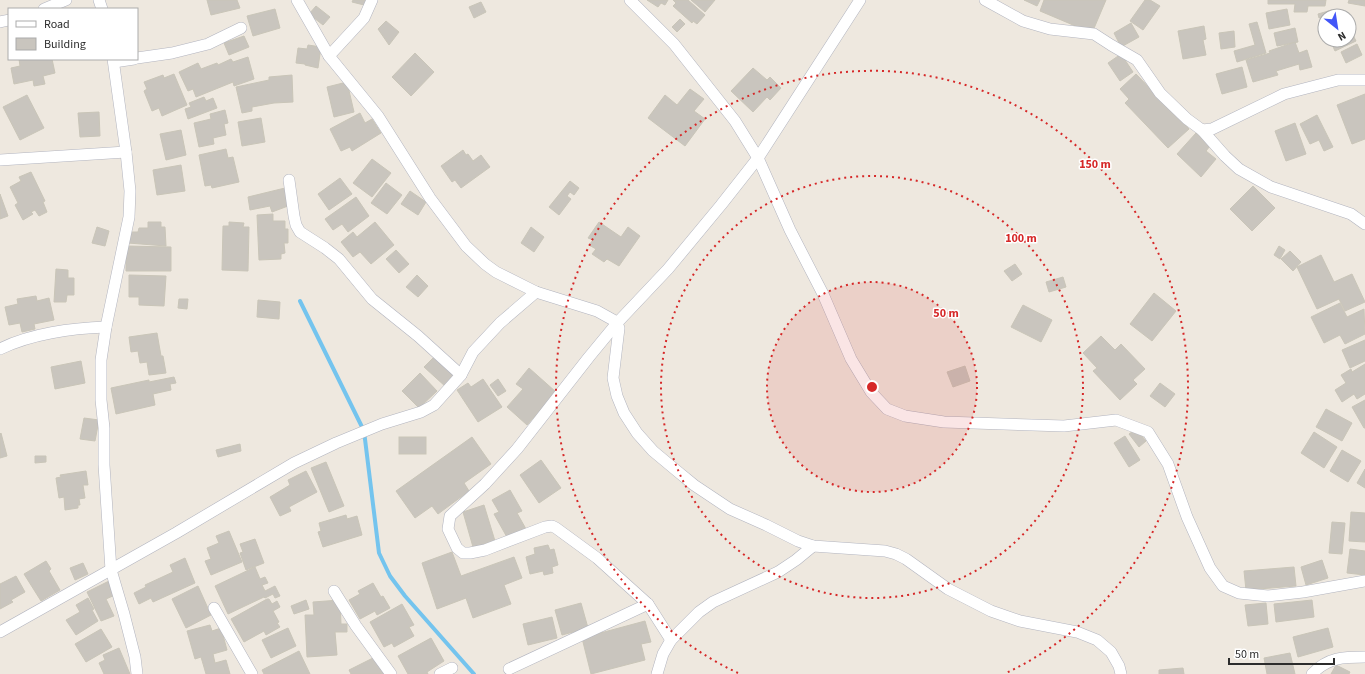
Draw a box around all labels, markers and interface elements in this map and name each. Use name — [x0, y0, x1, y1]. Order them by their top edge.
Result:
legend — [8, 8, 138, 60]
north arrow — [1317, 8, 1357, 48]
text: Road — [44, 16, 70, 33]
text: N — [1335, 28, 1349, 45]
text: Building — [44, 36, 86, 53]
text: 150 m — [1079, 156, 1111, 173]
text: 100 m — [1005, 230, 1037, 247]
text: 50 m — [933, 305, 959, 322]
centre of rings — [865, 380, 879, 394]
scale bar — [1229, 640, 1334, 666]
text: 50 m — [1235, 646, 1259, 663]

